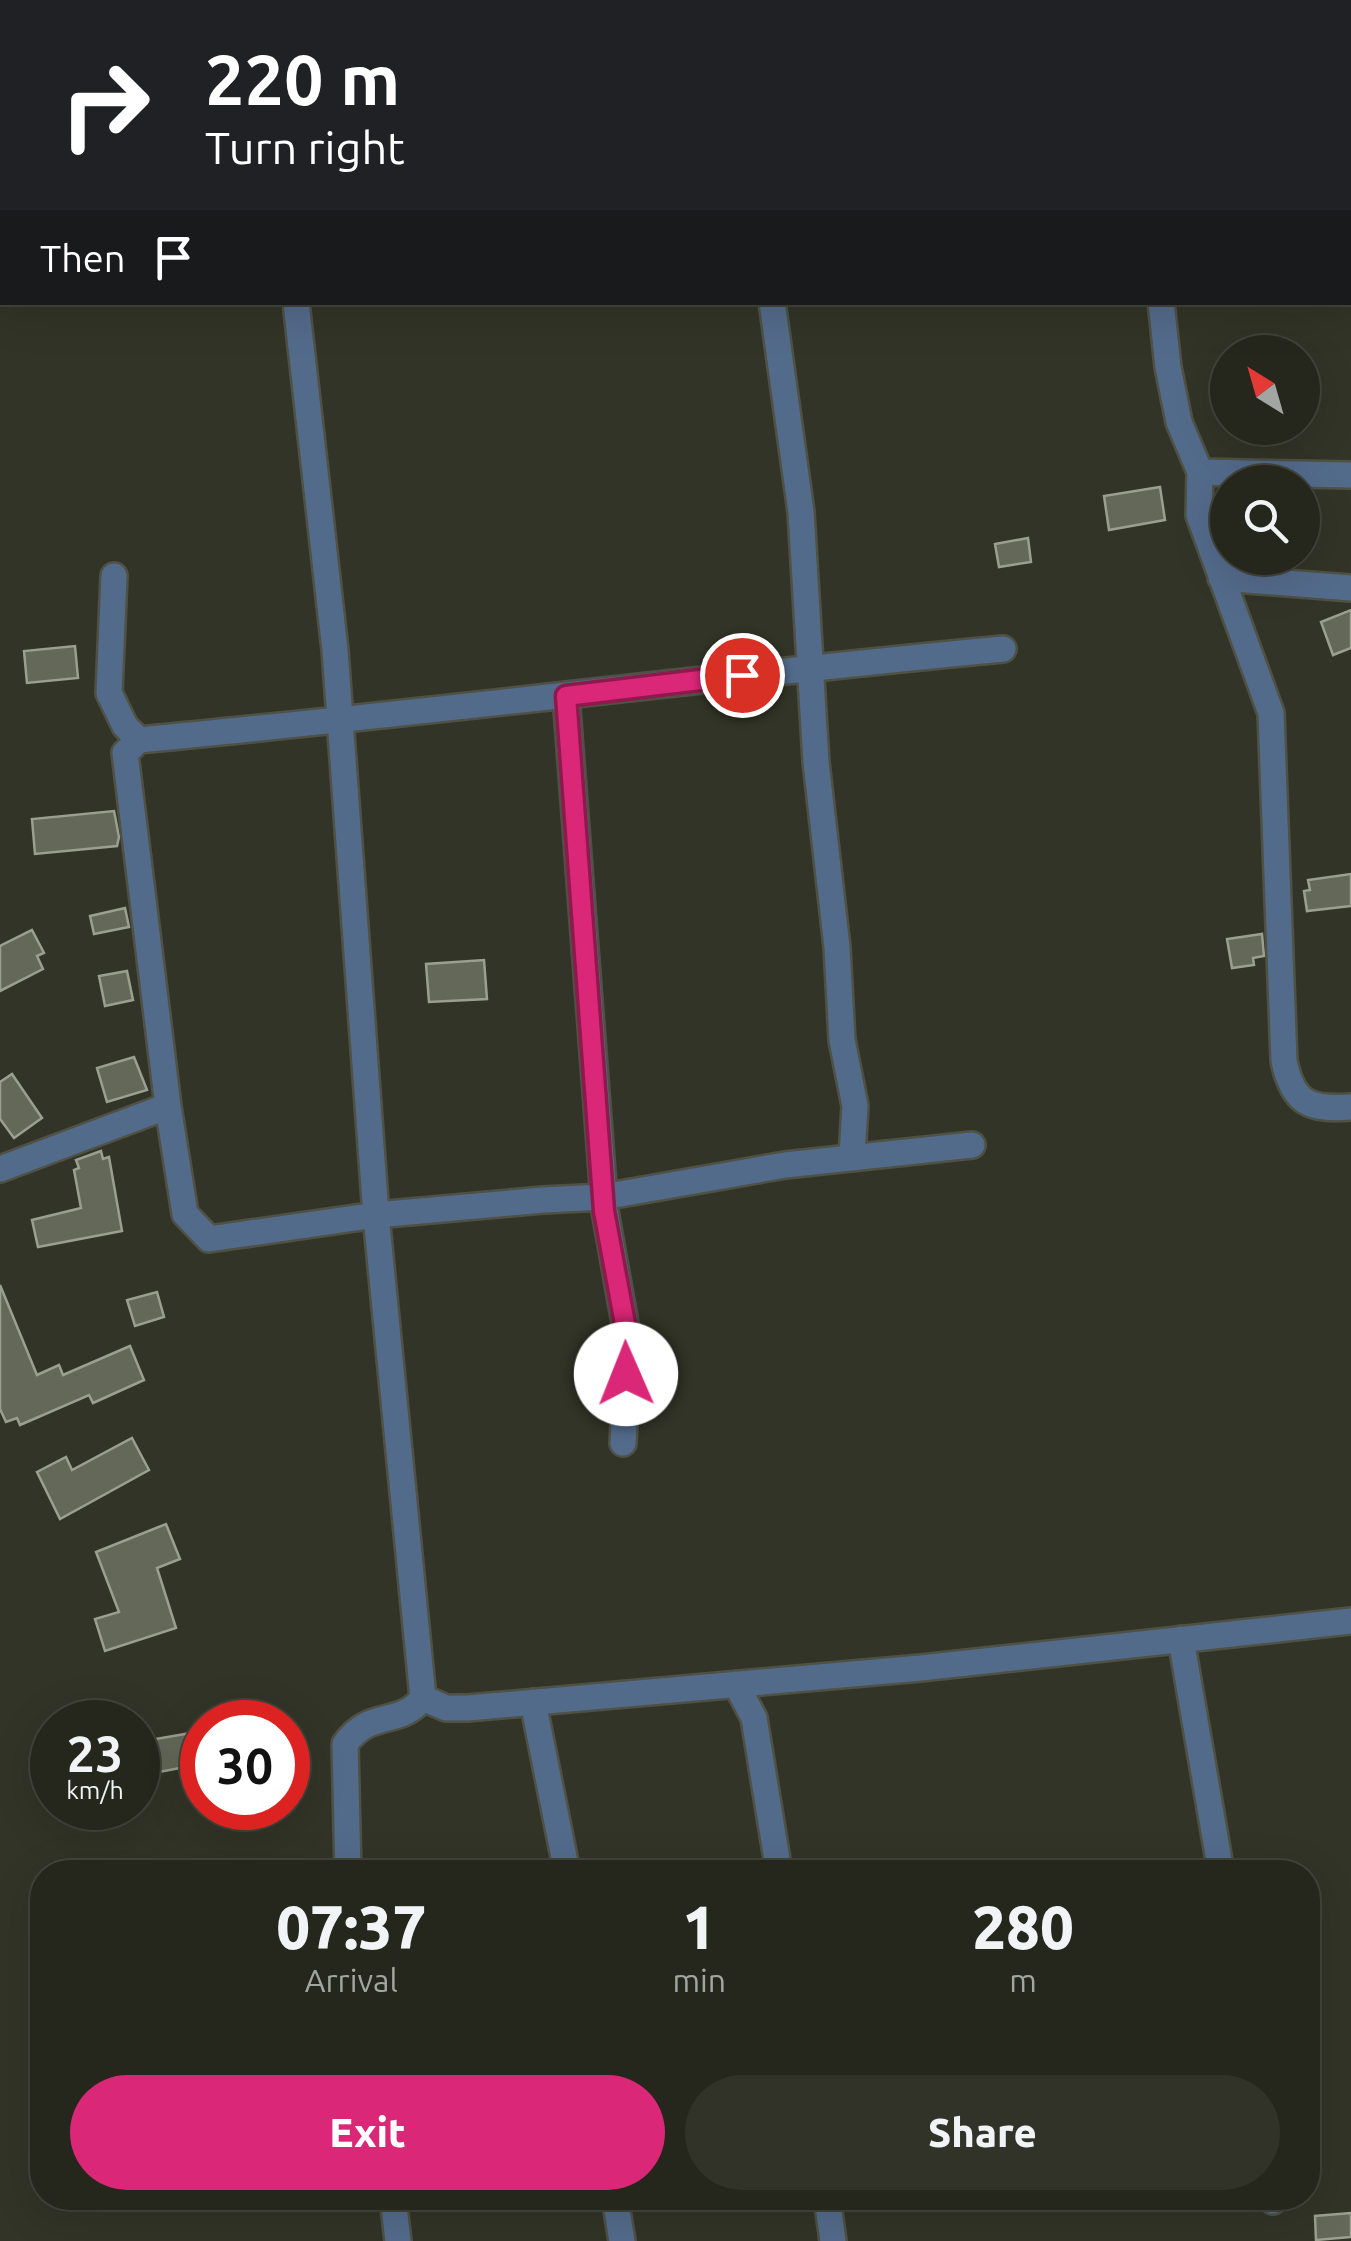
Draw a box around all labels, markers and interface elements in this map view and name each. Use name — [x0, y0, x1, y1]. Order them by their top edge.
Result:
icon: right — [40, 40, 170, 170]
text: 220 m — [205, 40, 400, 118]
text: Turn right — [205, 122, 405, 173]
icon: arrive — [146, 230, 201, 285]
text: Then — [40, 237, 126, 279]
north arrow — [1210, 335, 1320, 445]
map controls — [1210, 335, 1320, 575]
button: search — [1210, 465, 1320, 575]
pin — [700, 633, 785, 718]
icon: arrive — [715, 648, 770, 703]
position arrow — [574, 1322, 678, 1426]
speed limit sign: 30 — [180, 1700, 310, 1830]
text: 23 — [67, 1725, 123, 1781]
text: km/h — [66, 1776, 124, 1804]
text: 07:37 — [276, 1893, 426, 1960]
text: 1 — [682, 1893, 716, 1960]
text: 280 — [972, 1893, 1074, 1960]
text: Arrival — [305, 1962, 398, 1998]
text: min — [672, 1962, 726, 1998]
text: m — [1009, 1962, 1037, 1998]
button: Exit — [70, 2075, 665, 2190]
button: Share — [685, 2075, 1280, 2190]

